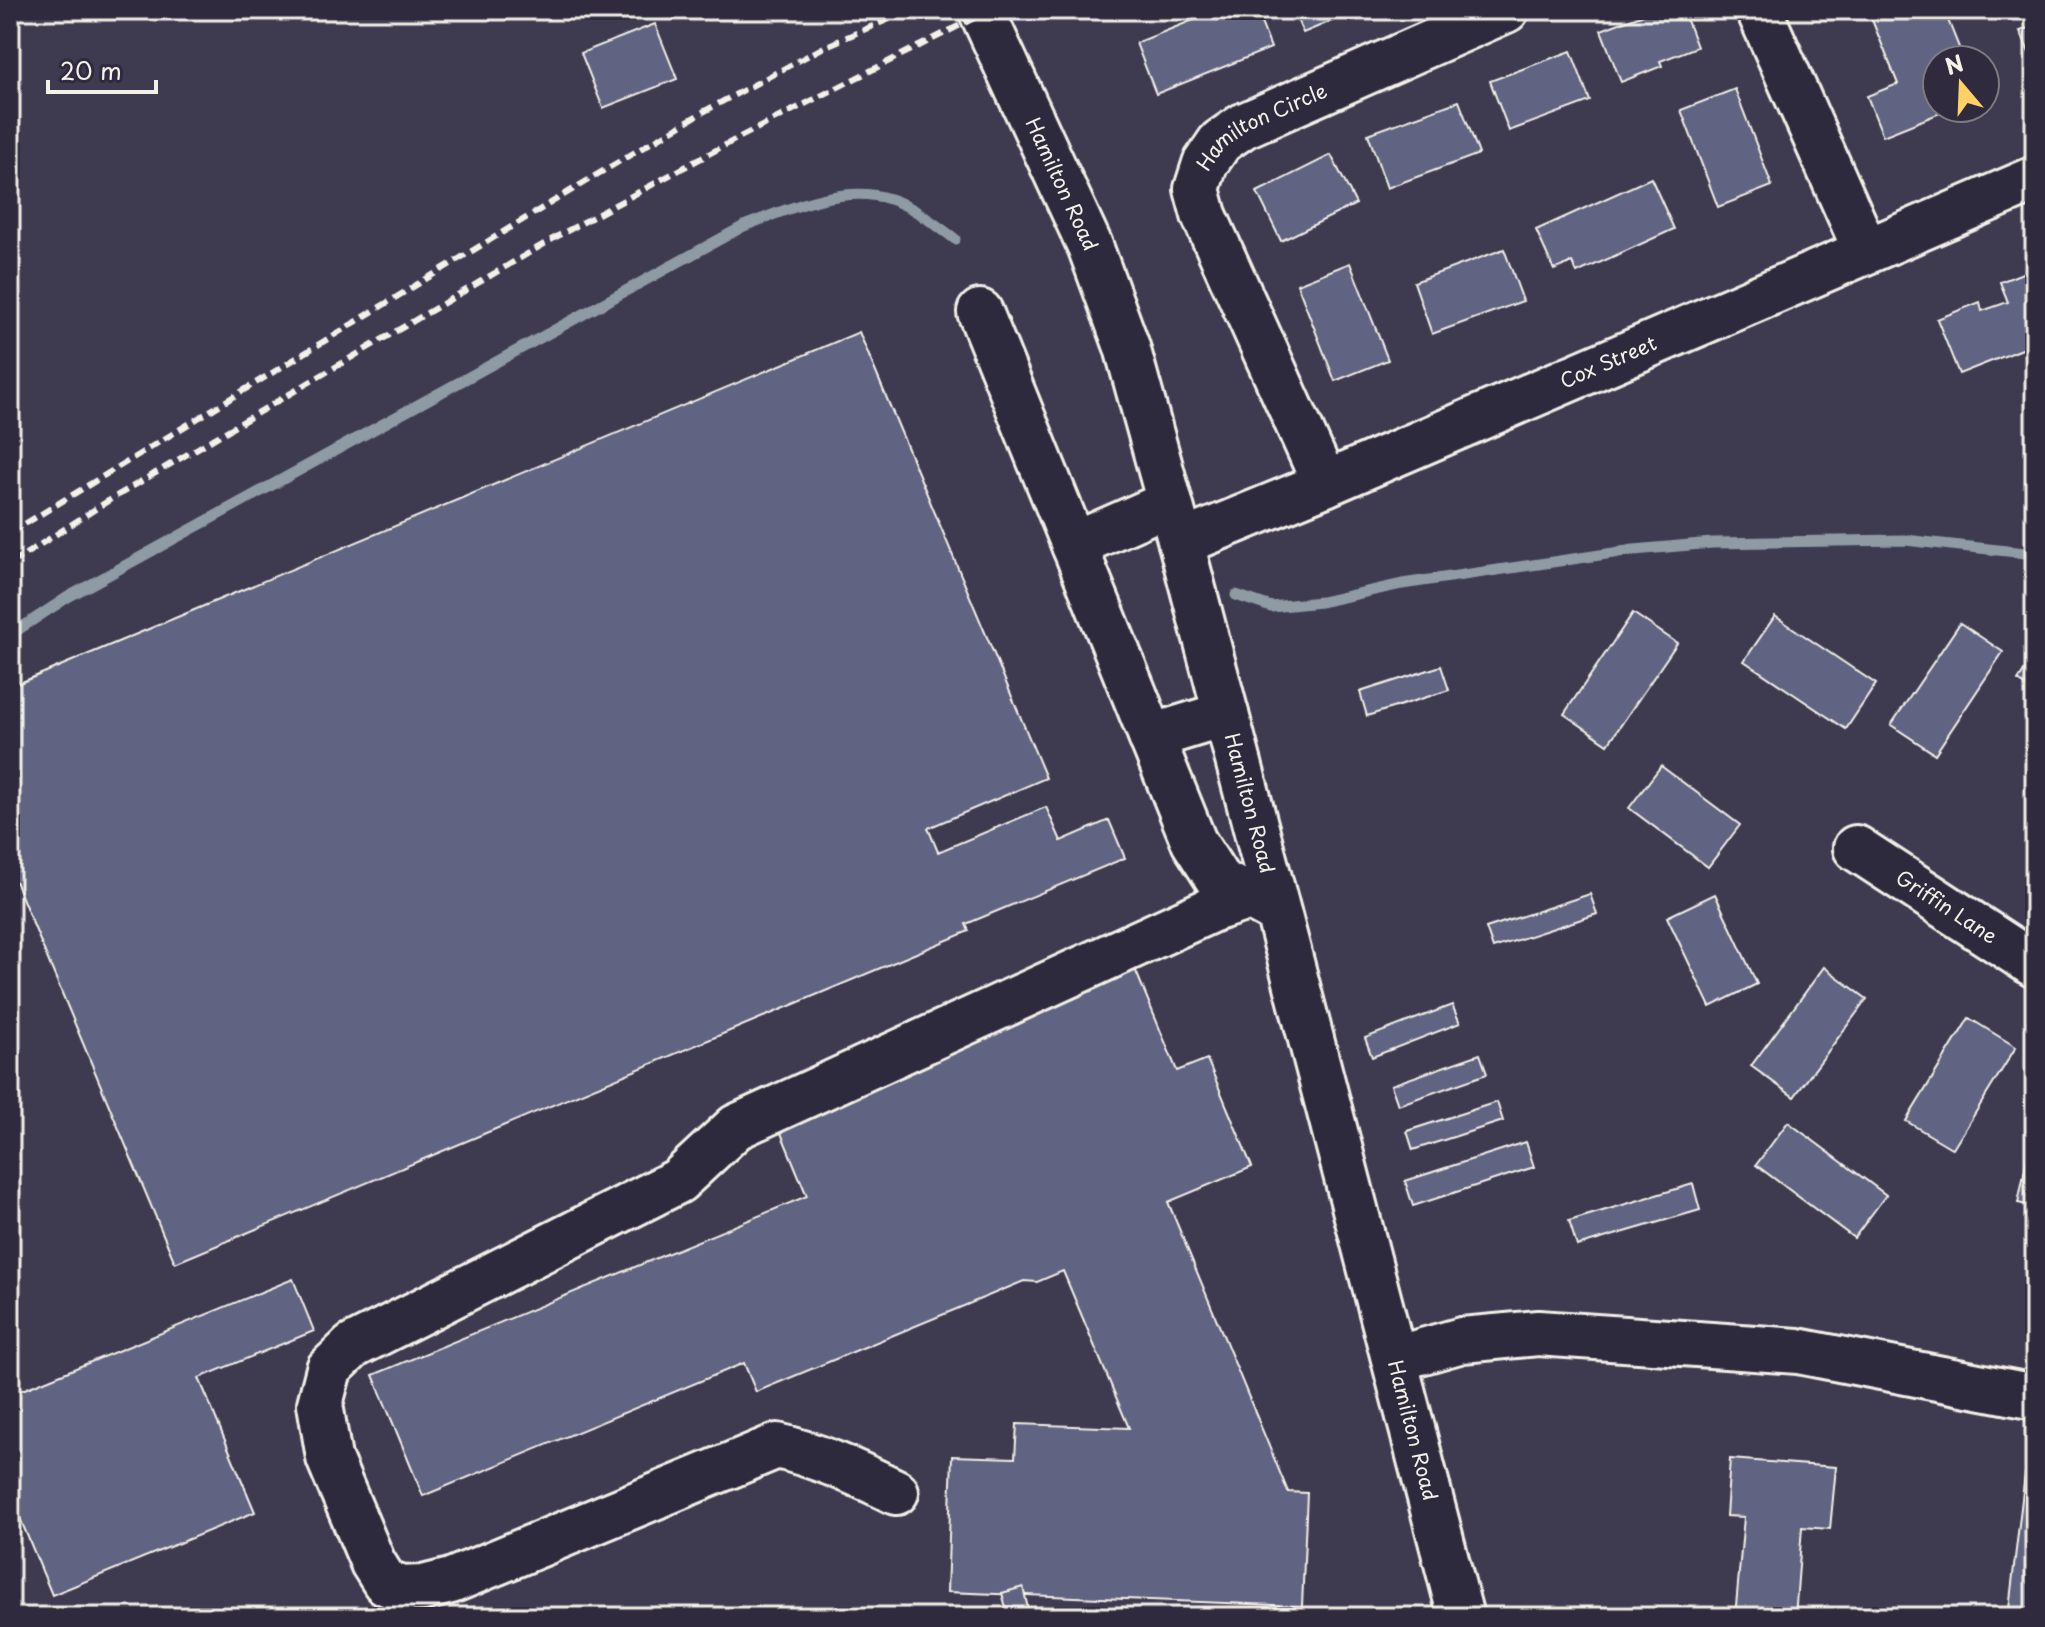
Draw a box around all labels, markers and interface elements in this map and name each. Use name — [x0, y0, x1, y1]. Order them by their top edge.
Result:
scale bar — [48, 44, 156, 94]
north arrow — [1921, 44, 2001, 124]
text: N — [1940, 45, 1968, 82]
text: 20 m — [60, 52, 122, 88]
street label: Hamilton Circle — [1189, 75, 1332, 176]
street label: Hamilton Road — [1019, 112, 1106, 255]
street label: Cox Street — [1555, 327, 1661, 395]
street label: Hamilton Road — [1218, 730, 1283, 876]
street label: Griffin Lane — [1890, 862, 2004, 950]
street label: Hamilton Road — [1381, 1357, 1446, 1504]

